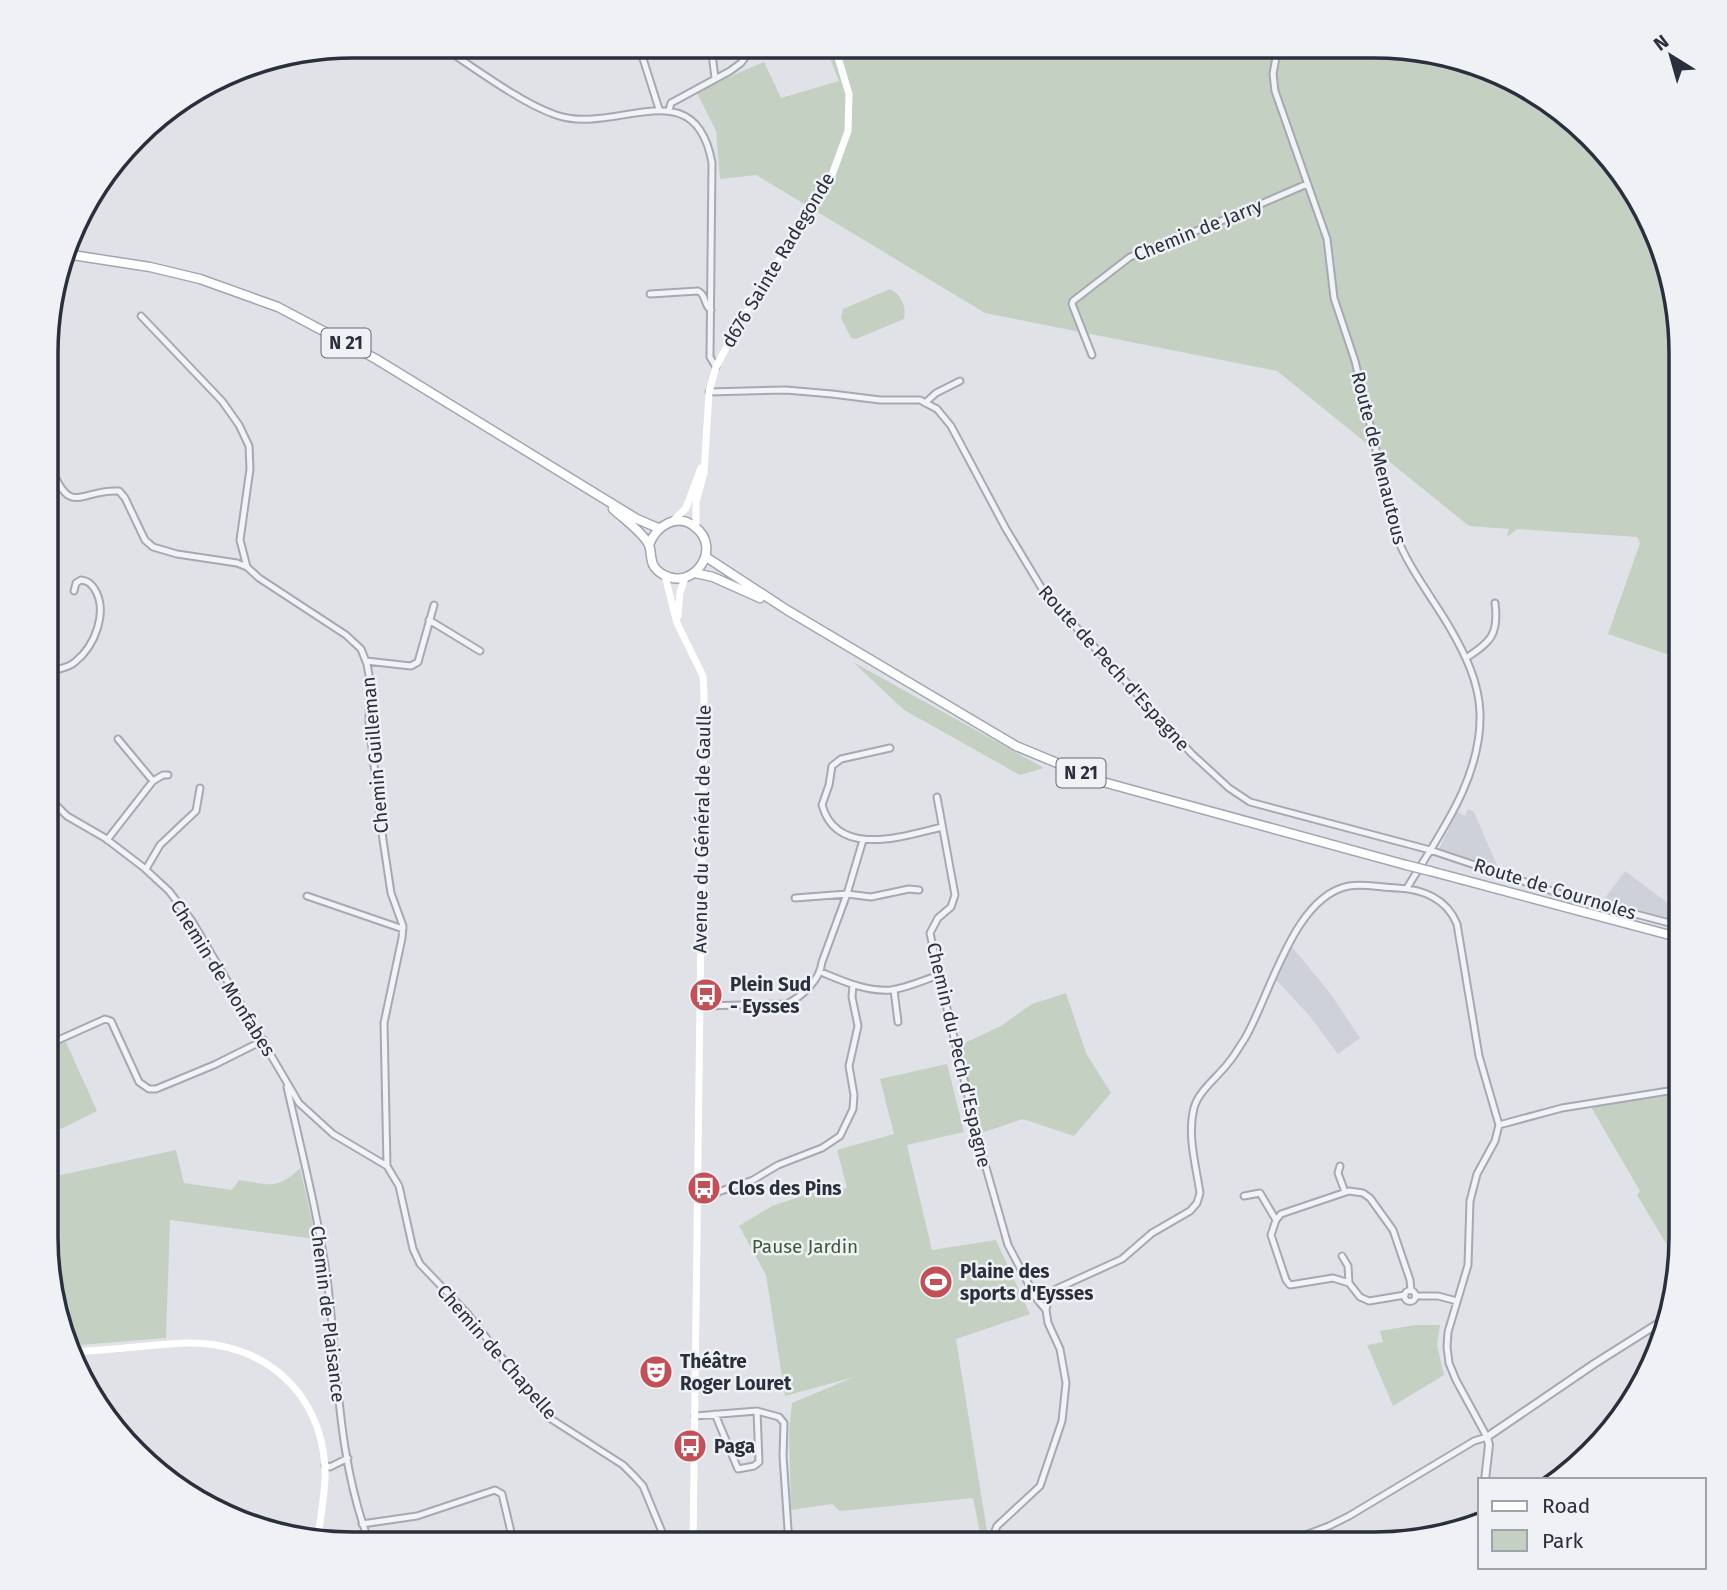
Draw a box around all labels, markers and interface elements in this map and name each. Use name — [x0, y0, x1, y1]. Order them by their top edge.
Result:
north arrow — [1636, 21, 1706, 91]
text: N — [1649, 30, 1673, 56]
street label: d676 Sainte Radegonde — [717, 168, 839, 352]
street label: Chemin de Jarry — [1130, 193, 1266, 266]
road number: N 21 — [322, 328, 370, 358]
street label: Route de Menautous — [1346, 369, 1412, 547]
street label: Route de Pech d'Espagne — [1033, 580, 1195, 756]
street label: Chemin Guilleman — [357, 676, 393, 834]
street label: Avenue du Général de Gaulle — [688, 705, 716, 953]
road number: N 21 — [1056, 758, 1106, 788]
street label: Route de Cournoles — [1471, 853, 1639, 925]
street label: Chemin de Monfabes — [165, 895, 281, 1061]
street label: Chemin du Pech d'Espagne — [922, 940, 996, 1170]
place label: Plein Sud - Eysses — [730, 973, 811, 1018]
bus stop icon: Plein Sud - Eysses — [687, 976, 725, 1014]
bus stop icon: Clos des Pins — [685, 1169, 723, 1207]
place label: Clos des Pins — [728, 1177, 842, 1200]
street label: Chemin de Plaisance — [306, 1224, 350, 1404]
park label: Pause Jardin — [752, 1235, 858, 1258]
place label: Plaine des sports d'Eysses — [960, 1260, 1093, 1305]
sports icon: Plaine des sports d'Eysses — [917, 1263, 955, 1301]
street label: Chemin de Chapelle — [432, 1280, 562, 1424]
place label: Théâtre Roger Louret — [680, 1350, 792, 1395]
theatre icon: Théâtre Roger Louret — [637, 1353, 675, 1391]
bus stop icon: Paga — [671, 1427, 709, 1465]
place label: Paga — [714, 1435, 755, 1458]
legend — [1478, 1478, 1706, 1569]
text: Road — [1542, 1493, 1590, 1519]
text: Park — [1542, 1528, 1584, 1554]

